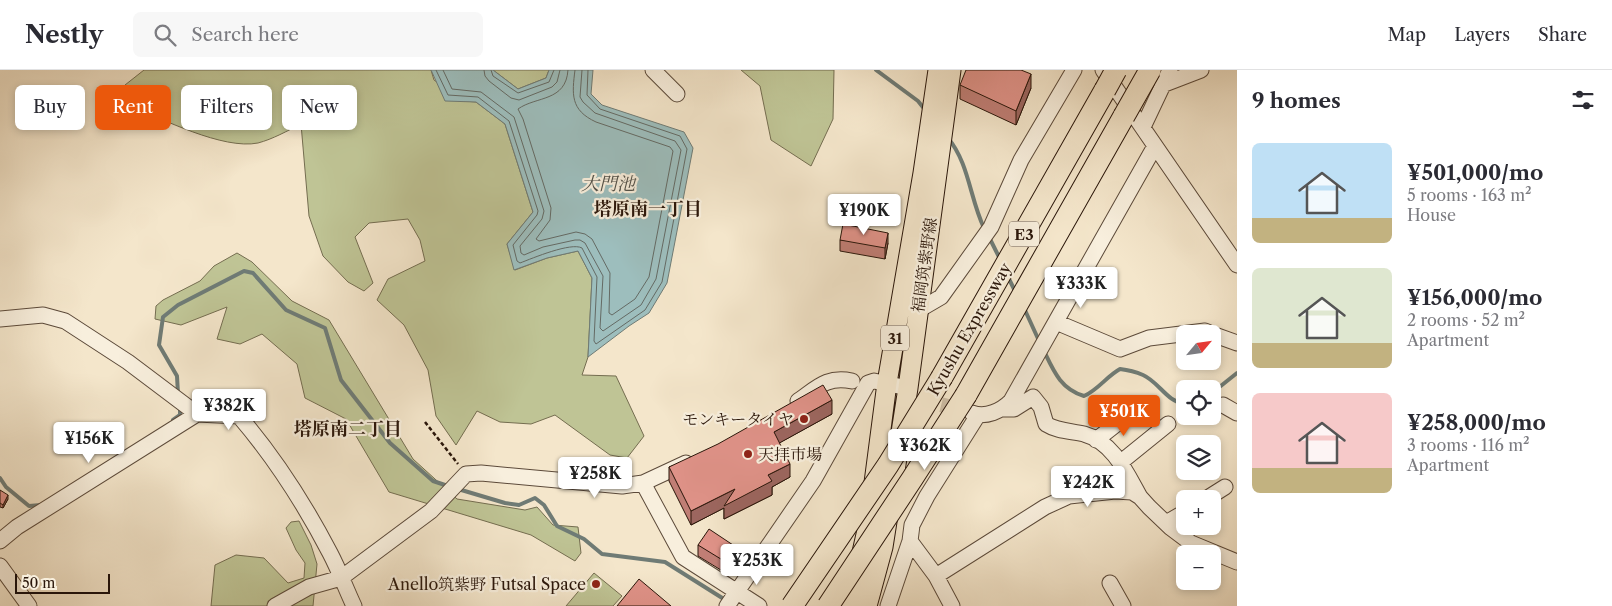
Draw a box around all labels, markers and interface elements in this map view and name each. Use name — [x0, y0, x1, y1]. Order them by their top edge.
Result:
search box — [133, 12, 483, 57]
text: Nestly — [25, 20, 103, 49]
icon: search — [151, 21, 179, 49]
text: Search here — [191, 23, 299, 46]
text: Map — [1388, 24, 1426, 46]
text: Layers — [1454, 24, 1510, 46]
text: Share — [1538, 24, 1587, 46]
chip: Buy — [15, 85, 85, 130]
chip: Rent — [95, 85, 171, 130]
chip: Filters — [181, 85, 272, 130]
chip: New — [282, 85, 357, 130]
icon: filters — [1569, 86, 1597, 114]
text: 9 homes — [1252, 88, 1341, 113]
text: ¥501,000/mo — [1407, 160, 1543, 185]
icon: home — [1292, 163, 1352, 223]
water label: 大門池 — [581, 173, 637, 195]
text: 5 rooms · 163 m² — [1407, 185, 1532, 205]
pin: ¥190K — [829, 194, 899, 236]
district label: 塔原南一丁目 — [594, 198, 702, 220]
text: ¥190K — [839, 200, 889, 220]
text: House — [1407, 205, 1456, 225]
street label: 福岡筑紫野線 — [907, 216, 941, 314]
road number: E3 — [1009, 222, 1039, 246]
street label: Kyushu Expressway — [923, 258, 1016, 399]
pin: ¥333K — [1046, 266, 1116, 309]
text: ¥333K — [1056, 273, 1106, 293]
text: ¥156,000/mo — [1407, 285, 1542, 310]
icon: home — [1292, 288, 1352, 348]
text: 2 rooms · 52 m² — [1407, 310, 1525, 330]
north arrow — [1176, 325, 1221, 370]
map controls — [1176, 325, 1221, 590]
road number: 31 — [881, 326, 909, 350]
text: Apartment — [1407, 330, 1489, 350]
button: locate — [1176, 380, 1221, 425]
pin: ¥382K — [194, 388, 264, 431]
pin: ¥501K — [1089, 394, 1159, 437]
text: ¥382K — [203, 395, 255, 415]
text: ¥501K — [1099, 401, 1149, 421]
place label: モンキータイヤ — [682, 409, 794, 429]
text: ¥258,000/mo — [1407, 410, 1546, 435]
marker: モンキータイヤ — [798, 413, 810, 425]
icon: home — [1292, 413, 1352, 473]
district label: 塔原南二丁目 — [294, 418, 402, 440]
pin: ¥156K — [54, 422, 124, 464]
text: ¥156K — [64, 428, 114, 448]
pin: ¥362K — [890, 428, 960, 471]
text: ¥362K — [899, 435, 951, 455]
button: layers — [1176, 435, 1221, 480]
text: 3 rooms · 116 m² — [1407, 435, 1530, 455]
place label: 天拝市場 — [758, 444, 822, 464]
marker: 天拝市場 — [742, 448, 754, 460]
text: Apartment — [1407, 455, 1489, 475]
pin: ¥258K — [560, 456, 630, 499]
text: ¥258K — [569, 463, 621, 483]
pin: ¥242K — [1053, 466, 1123, 508]
text: ¥242K — [1062, 472, 1114, 492]
button: + — [1176, 490, 1221, 535]
pin: ¥253K — [722, 544, 792, 586]
button: − — [1176, 545, 1221, 590]
text: ¥253K — [731, 550, 783, 570]
scale bar — [15, 571, 110, 594]
text: 50 m — [22, 574, 55, 592]
place label: Anello筑紫野 Futsal Space — [387, 574, 586, 594]
marker: Anello筑紫野 Futsal Space — [590, 578, 602, 590]

